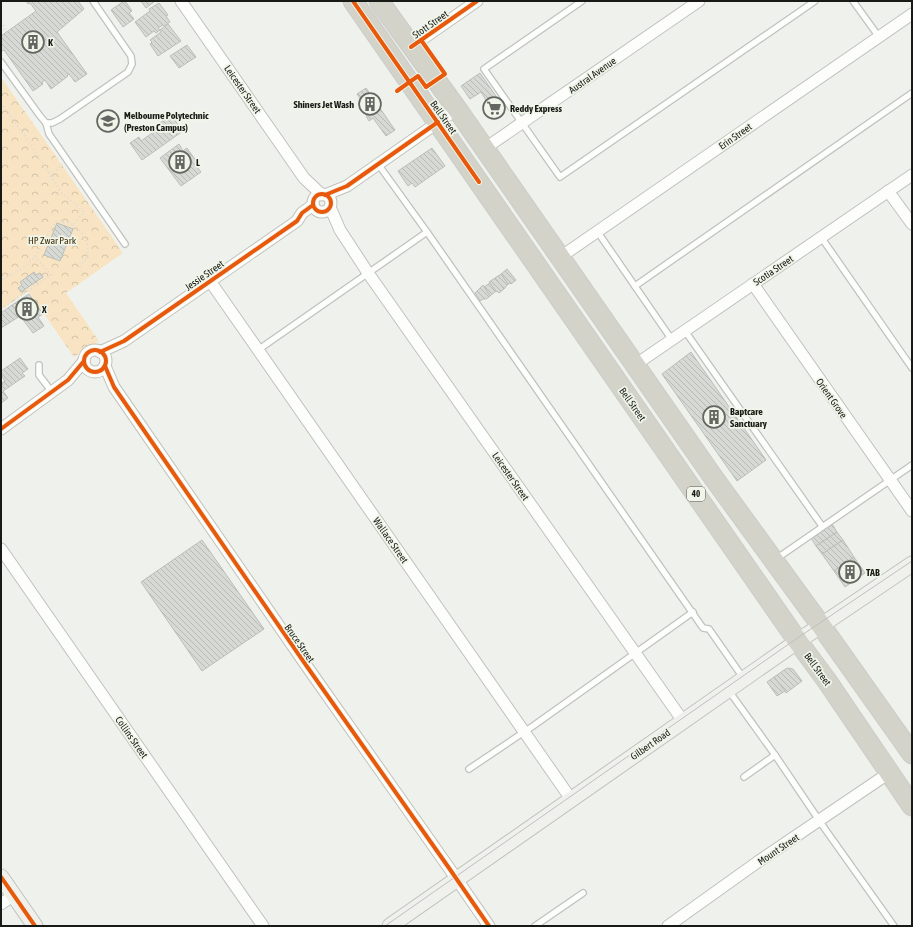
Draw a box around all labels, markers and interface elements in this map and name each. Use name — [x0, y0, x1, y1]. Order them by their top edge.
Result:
street label: Stott Street — [410, 8, 450, 41]
building icon: K — [20, 29, 46, 55]
place label: K — [48, 37, 53, 48]
street label: Austral Avenue — [567, 55, 618, 96]
street label: Leicester Street — [222, 63, 263, 115]
building icon: Shiners Jet Wash — [357, 91, 383, 117]
supermarket icon: Reddy Express — [481, 95, 507, 121]
place label: Shiners Jet Wash — [293, 99, 354, 110]
street label: Bell Street — [428, 99, 459, 136]
place label: Reddy Express — [510, 103, 563, 114]
school or university icon: Melbourne Polytechnic (Preston Campus) — [95, 108, 121, 134]
place label: Melbourne Polytechnic (Preston Campus) — [124, 110, 209, 133]
street label: Erin Street — [717, 121, 754, 152]
building icon: L — [167, 149, 193, 175]
place label: L — [196, 157, 200, 168]
park label: HP Zwar Park — [28, 235, 77, 246]
street label: Scotia Street — [751, 253, 795, 288]
street label: Jessie Street — [183, 258, 226, 293]
building icon: X — [14, 296, 40, 322]
place label: X — [41, 304, 47, 315]
street label: Orient Grove — [814, 376, 850, 421]
street label: Bell Street — [617, 386, 648, 423]
building icon: Baptcare Sanctuary — [701, 404, 727, 430]
place label: Baptcare Sanctuary — [730, 406, 768, 429]
street label: Leicester Street — [490, 450, 531, 502]
road number: 40 — [687, 487, 705, 501]
street label: Wallace Street — [371, 515, 410, 565]
building icon: TAB — [837, 559, 863, 585]
place label: TAB — [866, 567, 880, 578]
street label: Bruce Street — [282, 622, 317, 665]
street label: Bell Street — [802, 651, 833, 688]
street label: Collins Street — [113, 714, 150, 760]
street label: Gilbert Road — [628, 727, 672, 762]
street label: Mount Street — [756, 832, 801, 867]

